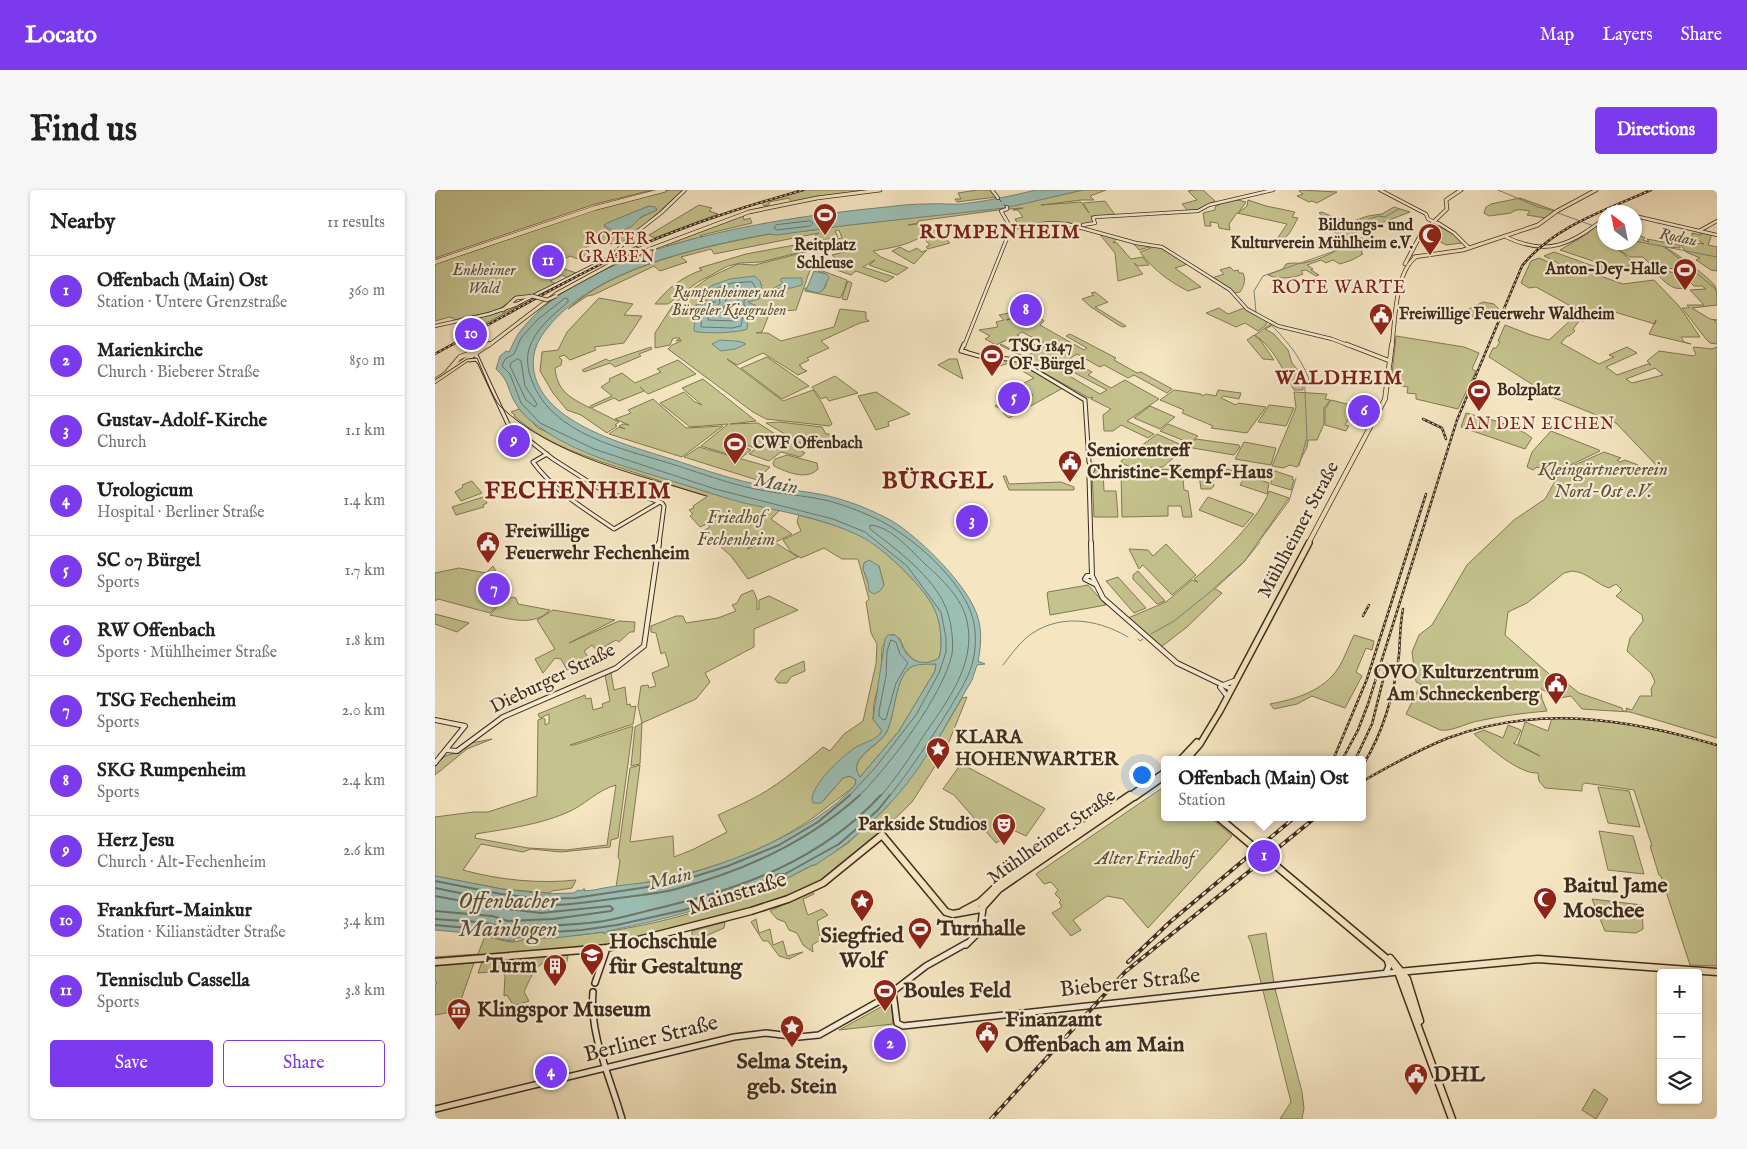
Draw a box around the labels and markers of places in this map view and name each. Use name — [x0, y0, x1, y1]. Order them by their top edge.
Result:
sports icon: Reitplatz Schleuse — [812, 202, 838, 236]
place label: Bildungs- und Kulturverein Mühlheim e.V. — [1230, 216, 1413, 254]
mosque icon: Bildungs- und Kulturverein Mühlheim e.V. — [1417, 222, 1443, 256]
place label: Reitplatz Schleuse — [794, 236, 857, 274]
pin: 11 — [532, 242, 564, 280]
sports icon: Anton-Dey-Halle — [1672, 257, 1698, 291]
place label: Anton-Dey-Halle — [1545, 260, 1668, 280]
pin: 8 — [1010, 291, 1042, 329]
public building icon: Freiwillige Feuerwehr Waldheim — [1368, 302, 1394, 336]
place label: Freiwillige Feuerwehr Waldheim — [1399, 305, 1615, 325]
pin: 10 — [455, 315, 487, 353]
place label: TSG 1847 OF-Bürgel — [1008, 337, 1085, 375]
sports icon: TSG 1847 OF-Bürgel — [979, 343, 1005, 377]
sports icon: Bolzplatz — [1466, 378, 1492, 412]
pin: 5 — [998, 379, 1030, 417]
place label: Bolzplatz — [1497, 381, 1561, 401]
pin: 6 — [1348, 392, 1380, 430]
pin: 9 — [498, 422, 530, 460]
sports icon: CWF Offenbach — [722, 431, 748, 465]
place label: CWF Offenbach — [753, 434, 863, 454]
place label: Seniorentreff Christine-Kempf-Haus — [1087, 439, 1273, 485]
public building icon: Seniorentreff Christine-Kempf-Haus — [1057, 449, 1083, 483]
pin: 3 — [956, 502, 988, 540]
place label: Freiwillige Feuerwehr Fechenheim — [505, 520, 690, 566]
public building icon: Freiwillige Feuerwehr Fechenheim — [475, 530, 501, 564]
pin: 7 — [478, 570, 510, 608]
place label: OVO Kulturzentrum Am Schneckenberg — [1374, 661, 1540, 707]
public building icon: OVO Kulturzentrum Am Schneckenberg — [1543, 671, 1569, 705]
place label: KLARA HOHENWARTER — [955, 726, 1120, 772]
place icon: KLARA HOHENWARTER — [925, 736, 951, 770]
theatre icon: Parkside Studios — [991, 812, 1017, 846]
place label: Parkside Studios — [858, 813, 987, 837]
pin: 1 — [1248, 837, 1280, 875]
place label: Baitul Jame Moschee — [1563, 872, 1668, 925]
mosque icon: Baitul Jame Moschee — [1532, 886, 1558, 920]
place icon: Siegfried Wolf — [849, 888, 875, 922]
place label: Turnhalle — [936, 915, 1026, 943]
sports icon: Turnhalle — [907, 916, 933, 950]
place label: Siegfried Wolf — [821, 922, 905, 975]
place label: Hochschule für Gestaltung — [609, 928, 743, 981]
school or university icon: Hochschule für Gestaltung — [579, 942, 605, 976]
place label: Turm — [485, 952, 537, 980]
building icon: Turm — [542, 953, 568, 987]
place label: Boules Feld — [903, 977, 1012, 1005]
sports icon: Boules Feld — [872, 978, 898, 1012]
place label: Klingspor Museum — [477, 996, 651, 1024]
museum icon: Klingspor Museum — [446, 997, 472, 1031]
place label: Finanzamt Offenbach am Main — [1005, 1006, 1185, 1059]
place icon: Selma Stein, geb. Stein — [779, 1014, 805, 1048]
public building icon: Finanzamt Offenbach am Main — [974, 1020, 1000, 1054]
pin: 2 — [874, 1025, 906, 1063]
place label: Selma Stein, geb. Stein — [736, 1048, 848, 1101]
pin: 4 — [535, 1053, 567, 1091]
place label: DHL — [1433, 1061, 1486, 1089]
public building icon: DHL — [1403, 1062, 1429, 1096]

